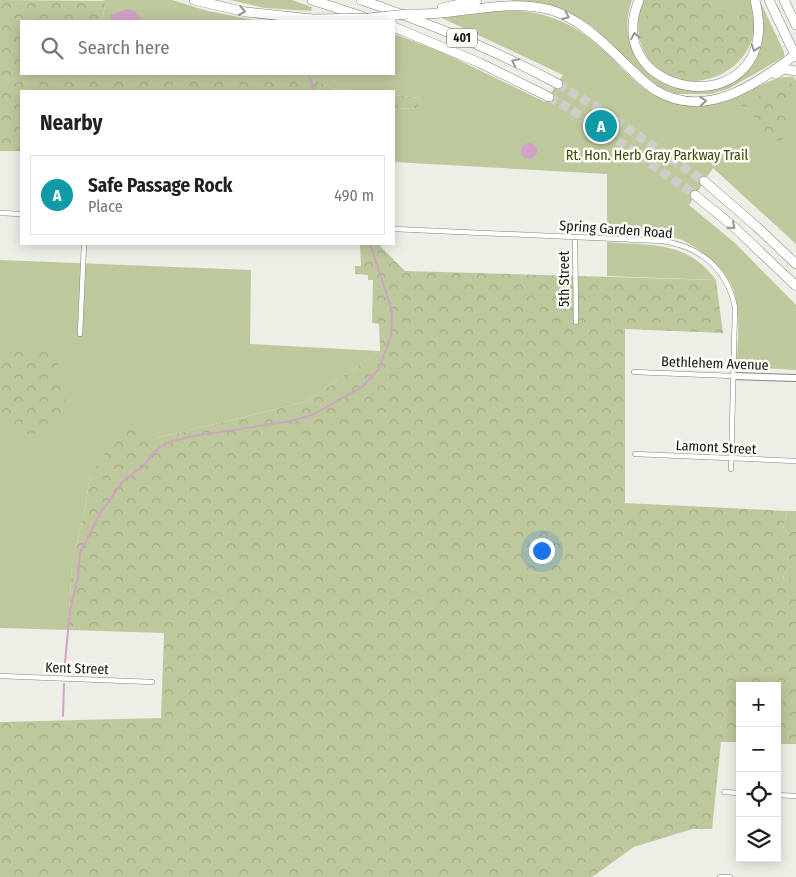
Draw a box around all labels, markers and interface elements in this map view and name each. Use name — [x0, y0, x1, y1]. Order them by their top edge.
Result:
one-way arrow — [237, 5, 246, 15]
one-way arrow — [561, 10, 570, 21]
search box — [20, 20, 395, 75]
road number: 401 — [447, 28, 477, 48]
one-way arrow — [631, 32, 641, 41]
icon: search — [38, 34, 66, 62]
text: Search here — [78, 36, 170, 59]
one-way arrow — [751, 43, 761, 52]
one-way arrow — [511, 58, 520, 68]
one-way arrow — [700, 96, 708, 107]
pin: A — [585, 107, 617, 145]
text: Nearby — [40, 110, 102, 136]
park label: Rt. Hon. Herb Gray Parkway Trail — [566, 147, 748, 164]
text: Safe Passage Rock — [88, 174, 233, 197]
text: A — [53, 186, 61, 205]
text: 490 m — [334, 186, 374, 205]
text: Place — [88, 197, 123, 216]
street label: Spring Garden Road — [559, 217, 673, 242]
one-way arrow — [727, 220, 736, 229]
street label: 5th Street — [556, 251, 573, 307]
street label: Bethlehem Avenue — [661, 353, 769, 374]
street label: Lamont Street — [675, 437, 757, 458]
your location — [529, 538, 555, 564]
street label: Kent Street — [45, 659, 110, 678]
map controls — [736, 682, 781, 862]
button: + — [736, 682, 781, 727]
button: − — [736, 727, 781, 772]
button: locate — [736, 772, 781, 817]
button: layers — [736, 817, 781, 862]

